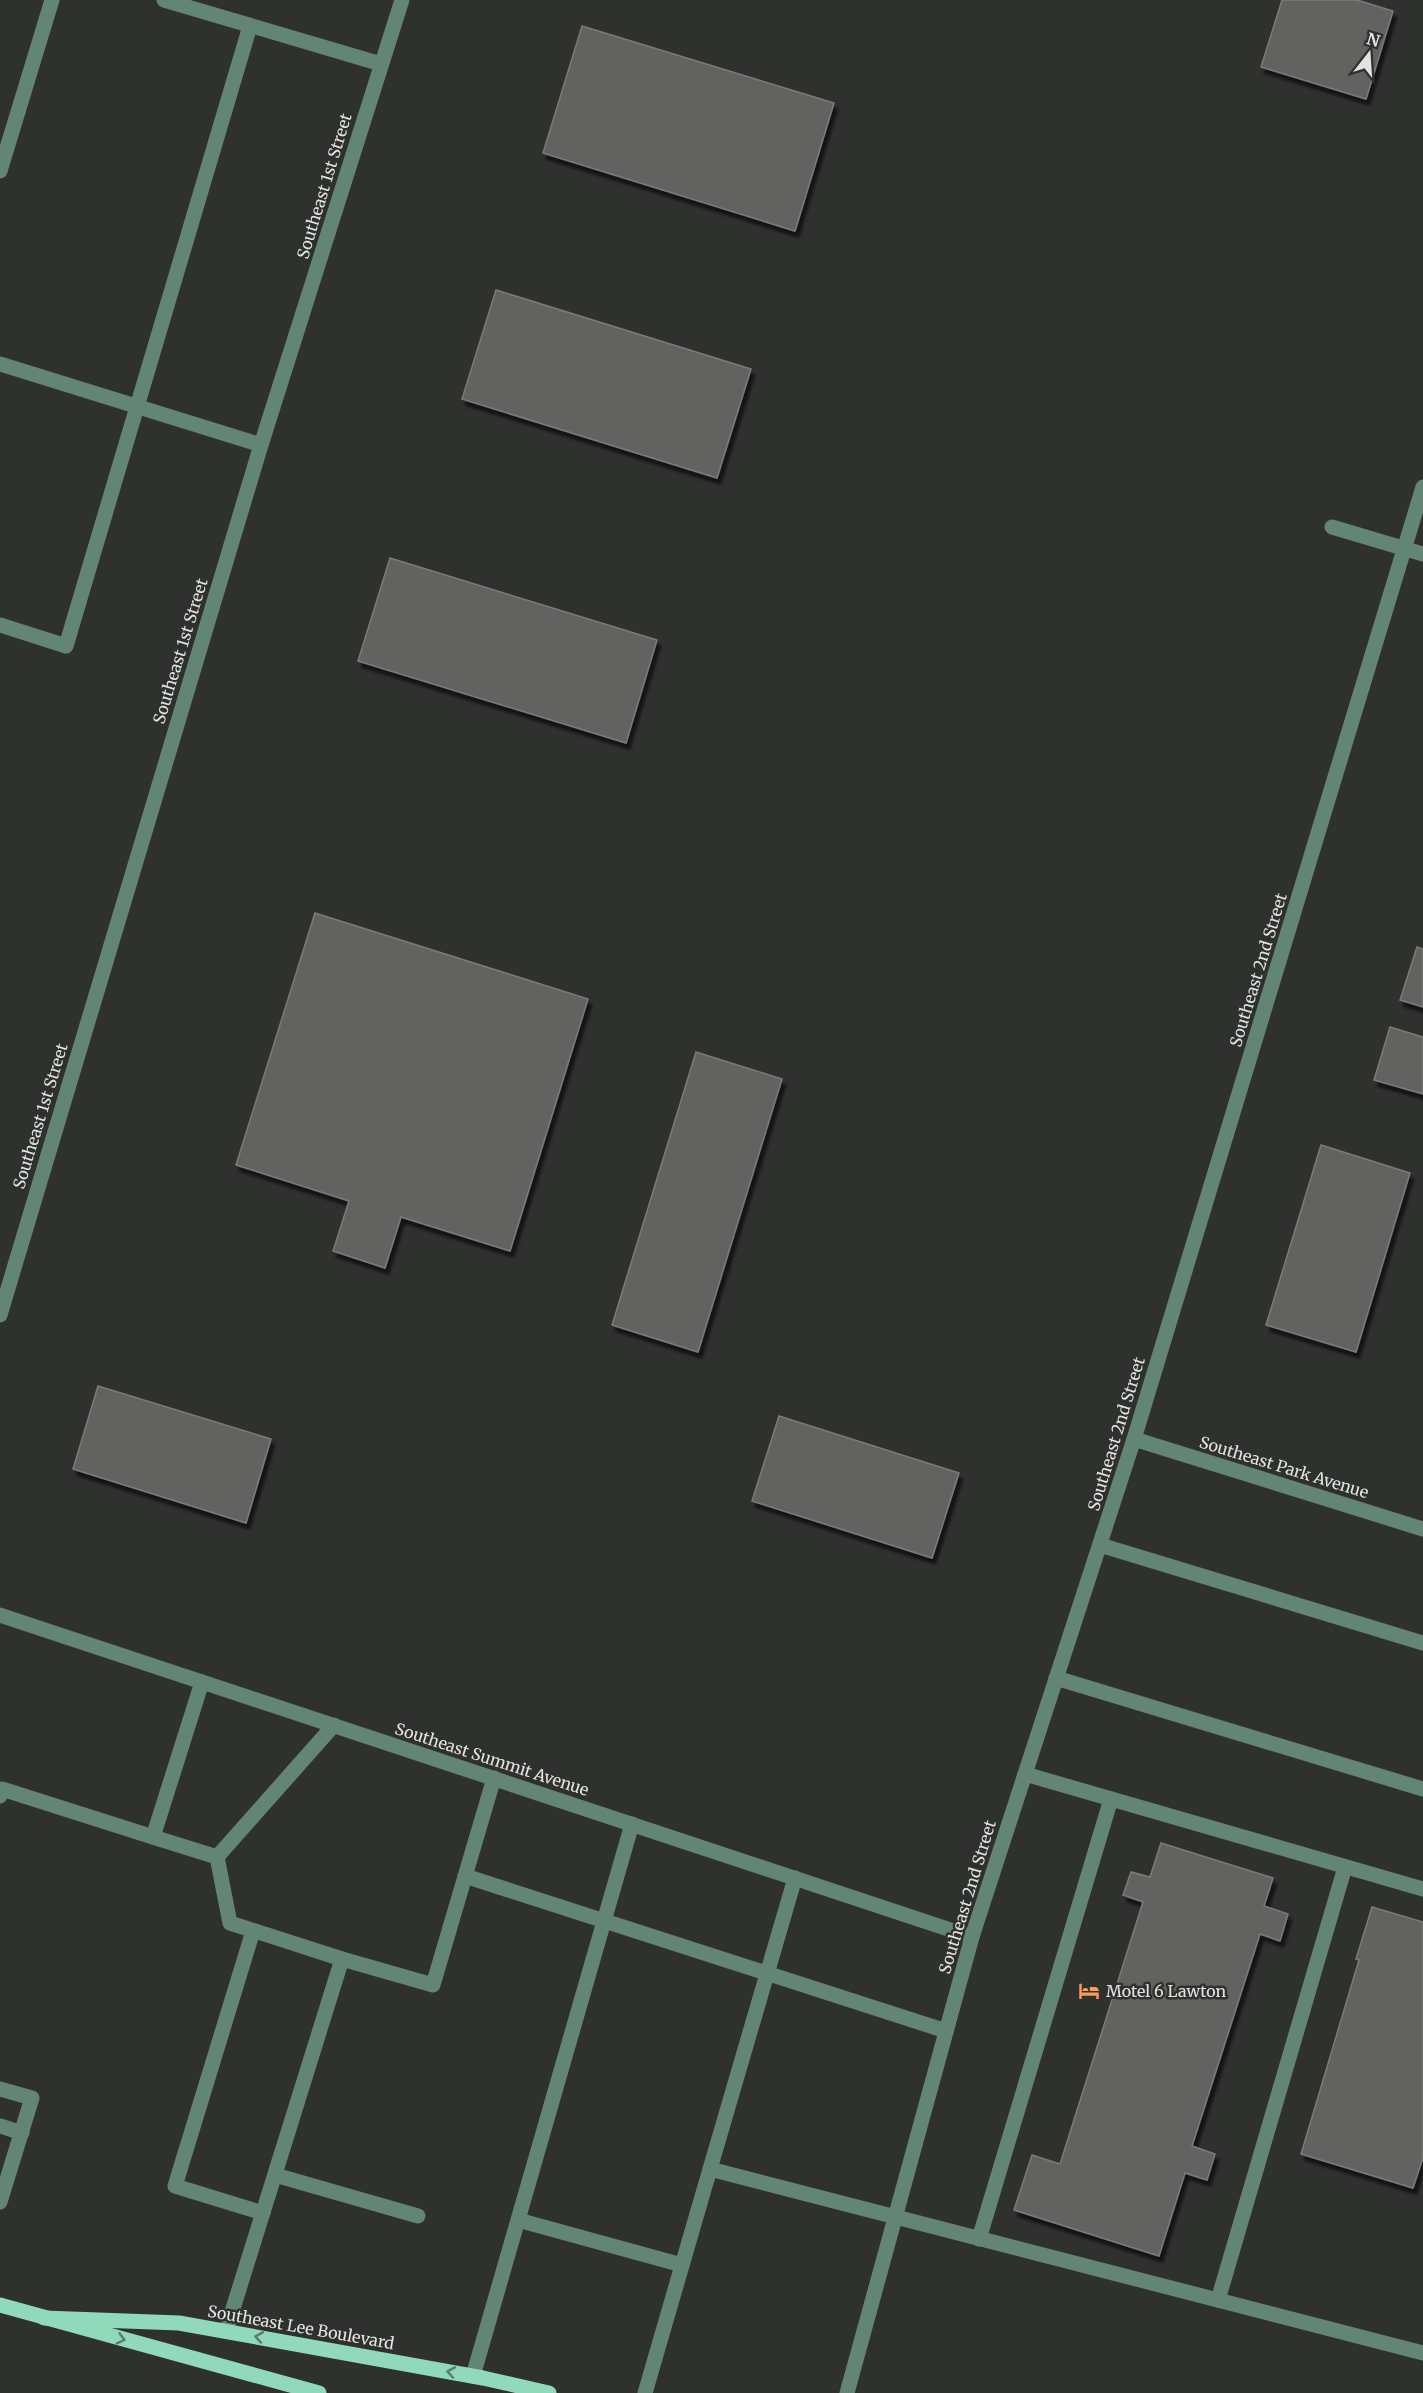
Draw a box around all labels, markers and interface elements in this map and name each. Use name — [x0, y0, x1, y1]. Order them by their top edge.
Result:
north arrow — [1339, 24, 1399, 84]
text: N — [1364, 28, 1383, 51]
street label: Southeast 1st Street — [292, 110, 356, 261]
street label: Southeast 1st Street — [148, 575, 212, 726]
street label: Southeast 2nd Street — [1225, 890, 1291, 1049]
street label: Southeast 1st Street — [8, 1040, 72, 1191]
street label: Southeast 2nd Street — [1083, 1354, 1149, 1513]
street label: Southeast Park Avenue — [1197, 1432, 1371, 1502]
street label: Southeast Summit Avenue — [393, 1718, 591, 1800]
street label: Southeast 2nd Street — [934, 1817, 1000, 1976]
hotel icon: Motel 6 Lawton — [1077, 1979, 1101, 2003]
place label: Motel 6 Lawton — [1106, 1981, 1226, 2001]
street label: Southeast Lee Boulevard — [206, 2301, 396, 2353]
one-way arrow — [254, 2331, 264, 2344]
one-way arrow — [115, 2332, 126, 2344]
one-way arrow — [446, 2366, 456, 2379]

